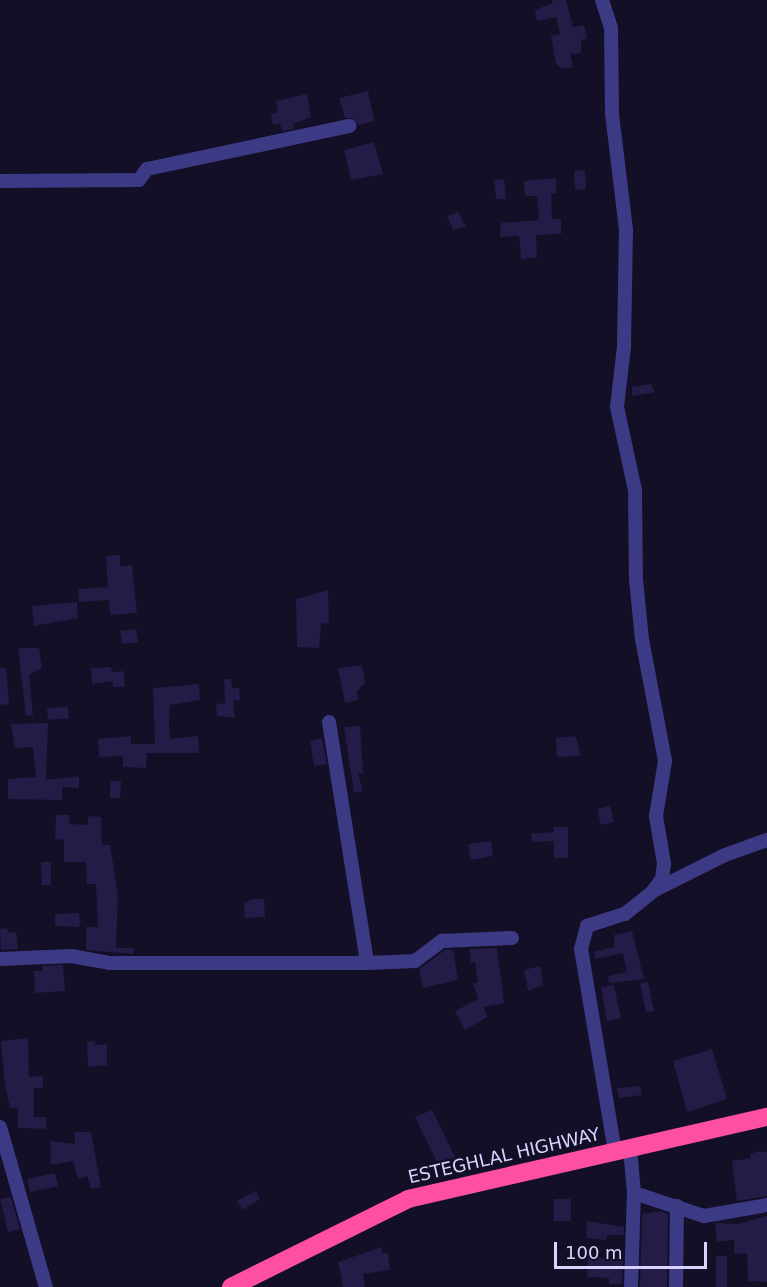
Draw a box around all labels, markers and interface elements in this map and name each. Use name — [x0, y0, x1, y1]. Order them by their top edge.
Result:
street label: ESTEGHLAL HIGHWAY — [406, 1123, 602, 1189]
scale bar — [557, 1230, 710, 1268]
text: 100 m — [565, 1242, 623, 1263]

